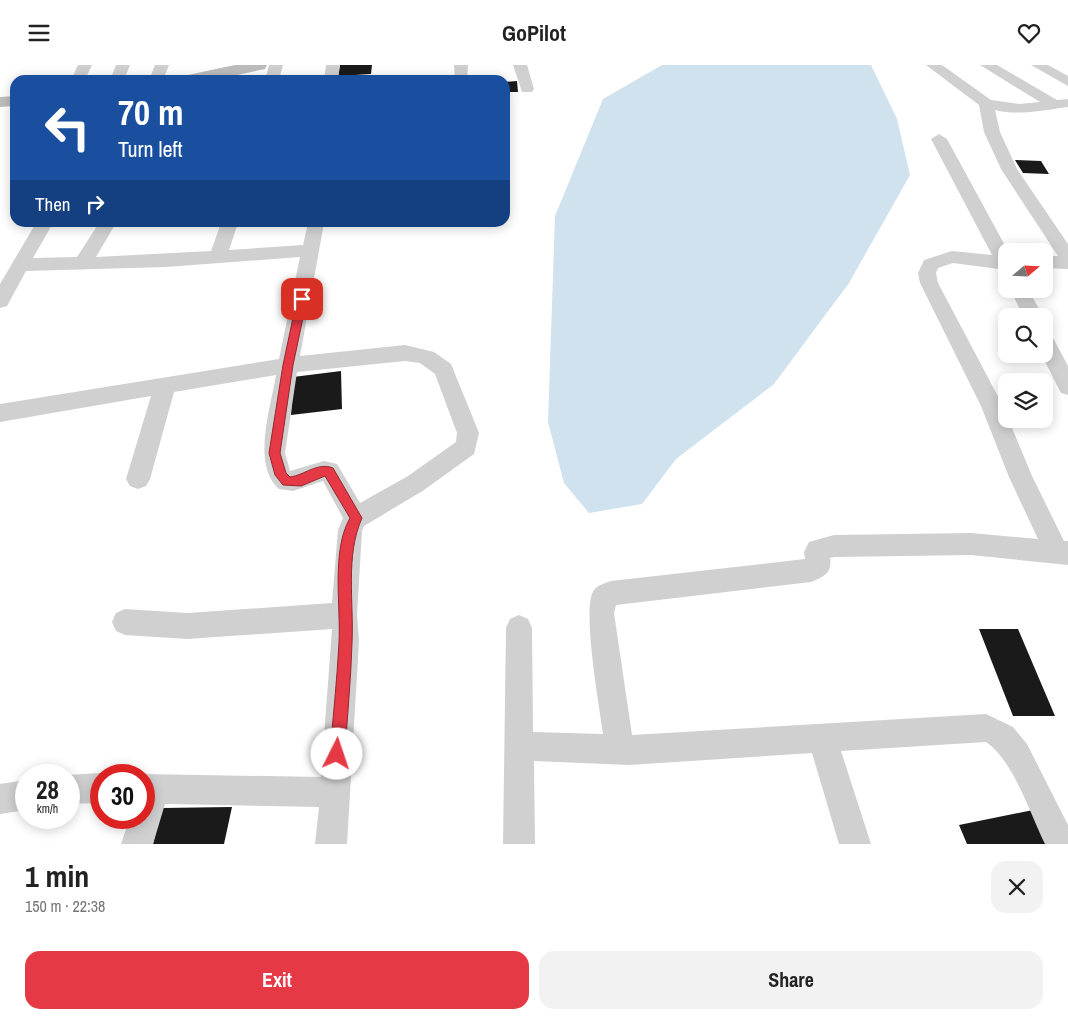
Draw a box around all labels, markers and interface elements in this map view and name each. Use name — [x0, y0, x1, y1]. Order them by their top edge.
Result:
text: GoPilot — [502, 18, 566, 48]
icon: menu — [25, 19, 53, 47]
icon: heart — [1015, 19, 1043, 47]
text: 70 m — [118, 89, 183, 136]
icon: left — [35, 95, 100, 160]
text: Turn left — [118, 134, 183, 164]
icon: right — [81, 190, 109, 218]
text: Then — [35, 191, 71, 217]
north arrow — [998, 243, 1052, 297]
map controls — [998, 243, 1053, 428]
pin — [281, 278, 323, 320]
icon: arrive — [288, 285, 316, 313]
button: search — [998, 308, 1053, 363]
button: layers — [998, 373, 1053, 428]
position arrow — [310, 727, 362, 779]
speed limit sign: 30 — [90, 764, 155, 829]
text: 28 — [36, 773, 59, 807]
text: km/h — [37, 801, 58, 817]
text: 1 min — [25, 856, 89, 896]
button: close — [991, 861, 1043, 913]
text: 150 m · 22:38 — [25, 895, 105, 917]
button: Exit — [25, 951, 529, 1009]
button: Share — [539, 951, 1043, 1009]

